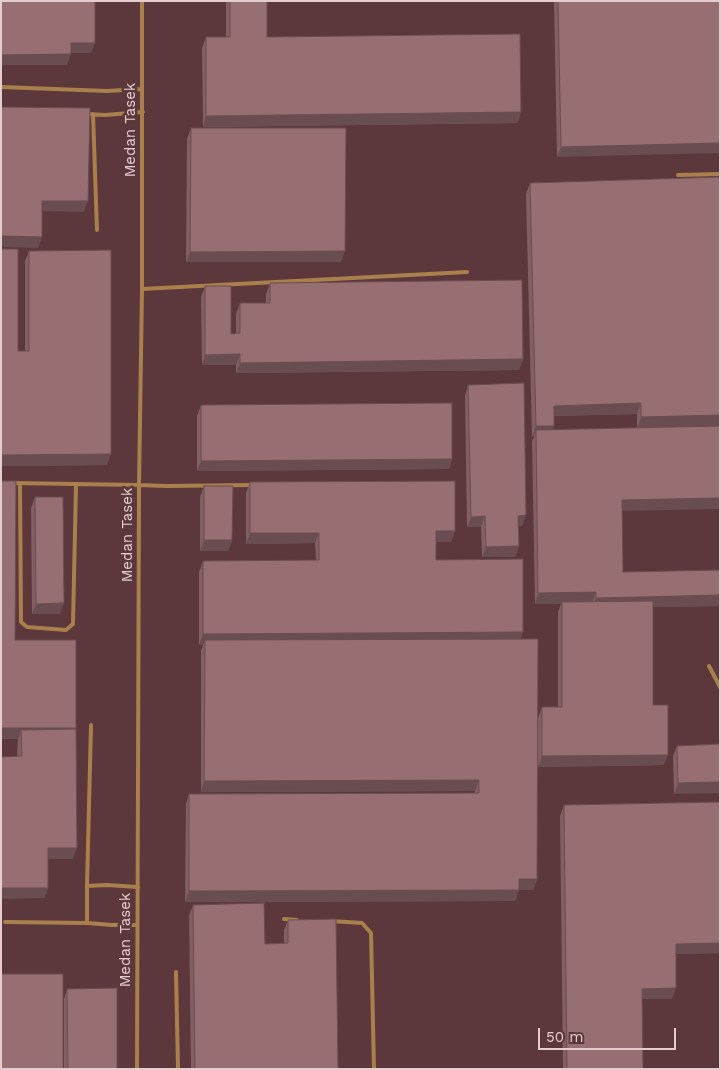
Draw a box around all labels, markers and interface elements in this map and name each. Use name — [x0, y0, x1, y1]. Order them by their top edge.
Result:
street label: Medan Tasek — [122, 83, 140, 177]
street label: Medan Tasek — [119, 488, 137, 582]
street label: Medan Tasek — [117, 893, 135, 987]
scale bar — [541, 1018, 678, 1050]
text: 50 m — [546, 1028, 583, 1046]

